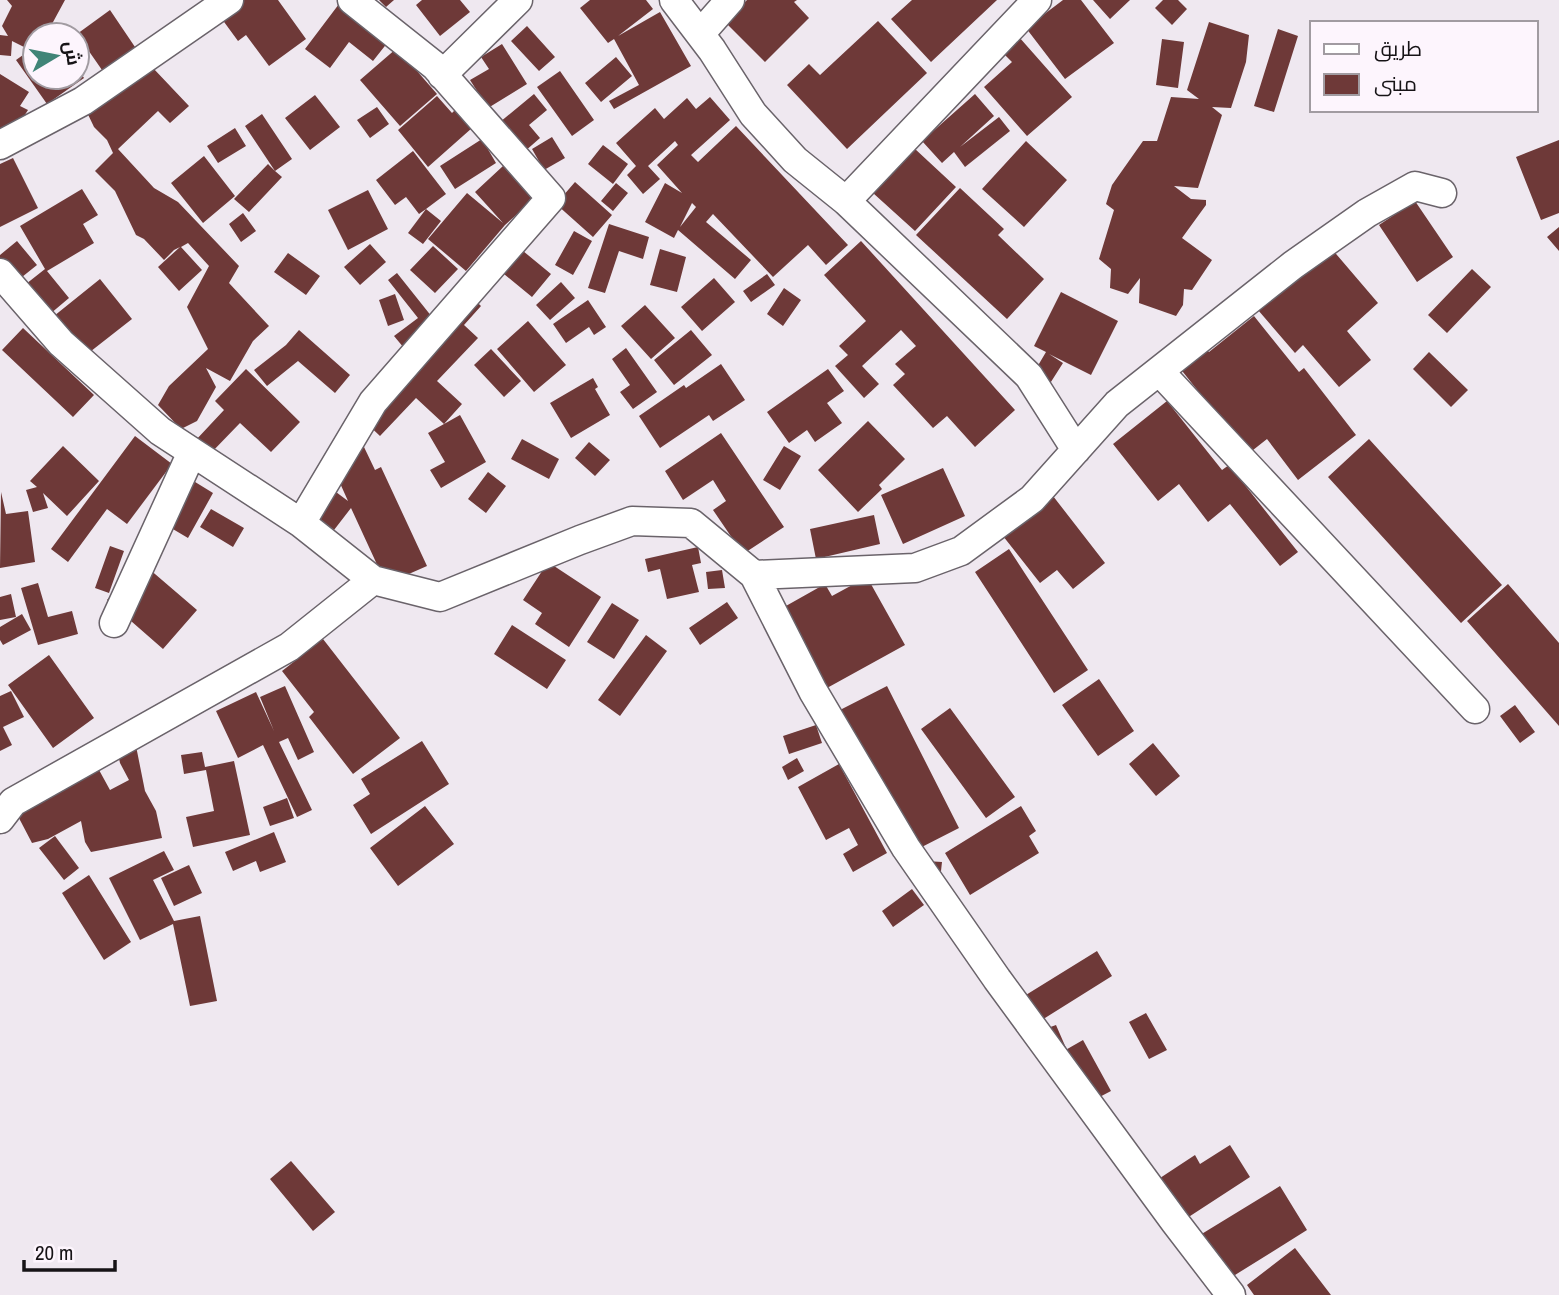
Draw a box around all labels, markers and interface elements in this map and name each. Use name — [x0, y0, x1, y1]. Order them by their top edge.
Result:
north arrow — [21, 21, 91, 91]
legend — [1310, 21, 1538, 112]
text: طريق — [1374, 34, 1422, 63]
text: ش — [58, 39, 88, 67]
text: مبنى — [1374, 69, 1417, 98]
scale bar — [24, 1228, 116, 1272]
text: 20 m — [35, 1238, 73, 1267]

